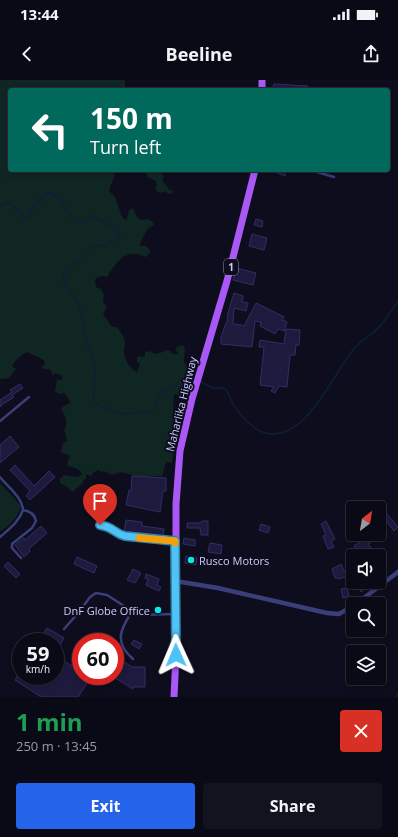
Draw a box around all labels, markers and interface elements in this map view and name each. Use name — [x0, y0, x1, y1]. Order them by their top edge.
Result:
text: 13:44 — [20, 4, 59, 24]
text: Beeline — [166, 42, 232, 66]
icon: back — [16, 43, 38, 65]
icon: share — [360, 43, 382, 65]
text: 150 m — [90, 99, 173, 137]
icon: left — [24, 104, 76, 156]
text: Turn left — [90, 135, 161, 159]
road number: 1 — [224, 259, 238, 275]
street label: Maharlika Highway — [162, 354, 200, 453]
pin — [83, 484, 117, 525]
icon: arrive — [89, 490, 111, 512]
north arrow — [346, 501, 386, 541]
map controls — [346, 501, 386, 685]
button: sound — [346, 549, 386, 589]
place label: Rusco Motors — [199, 553, 269, 568]
marker: Rusco Motors — [186, 555, 196, 565]
button: search — [346, 597, 386, 637]
place label: DnF Globe Office — [63, 603, 150, 618]
marker: DnF Globe Office — [153, 605, 163, 615]
speed limit sign: 60 — [72, 633, 124, 685]
position arrow — [155, 634, 197, 676]
text: 59 — [27, 640, 49, 667]
button: layers — [346, 645, 386, 685]
text: km/h — [26, 662, 50, 676]
text: 1 min — [16, 705, 83, 738]
button: close — [340, 710, 382, 752]
text: 250 m · 13:45 — [16, 737, 97, 755]
button: Exit — [16, 783, 195, 829]
button: Share — [203, 783, 382, 829]

